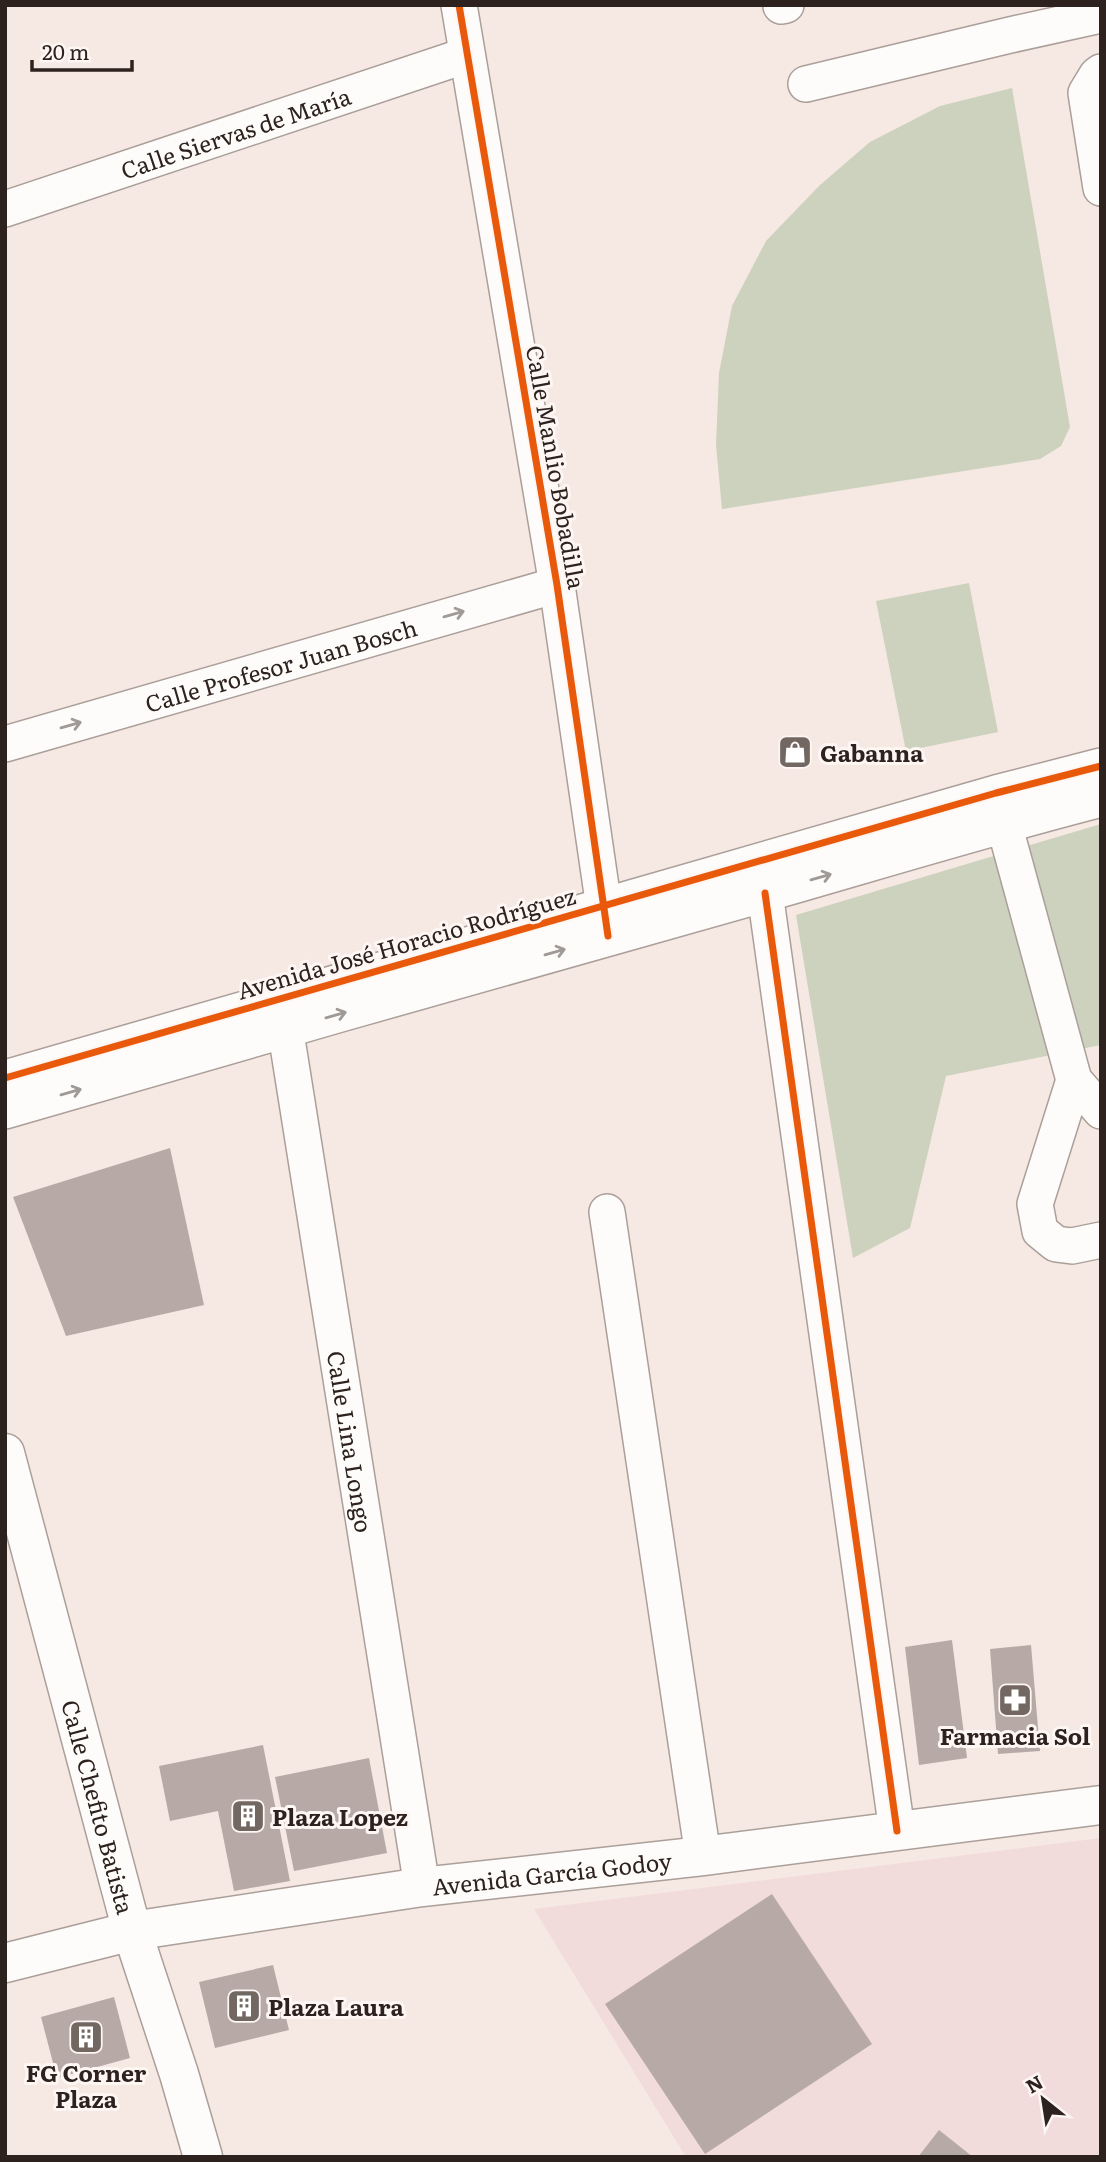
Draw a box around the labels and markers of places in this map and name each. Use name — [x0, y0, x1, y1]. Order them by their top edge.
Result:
shop icon: Gabanna — [776, 733, 814, 771]
place label: Gabanna — [820, 735, 924, 769]
pharmacy icon: Farmacia Sol — [996, 1681, 1034, 1719]
place label: Farmacia Sol — [940, 1718, 1090, 1752]
building icon: Plaza Lopez — [229, 1797, 267, 1835]
place label: Plaza Lopez — [272, 1799, 408, 1833]
building icon: Plaza Laura — [225, 1987, 263, 2025]
place label: Plaza Laura — [268, 1989, 404, 2023]
building icon: FG Corner Plaza — [67, 2018, 105, 2056]
place label: FG Corner Plaza — [26, 2055, 147, 2115]

